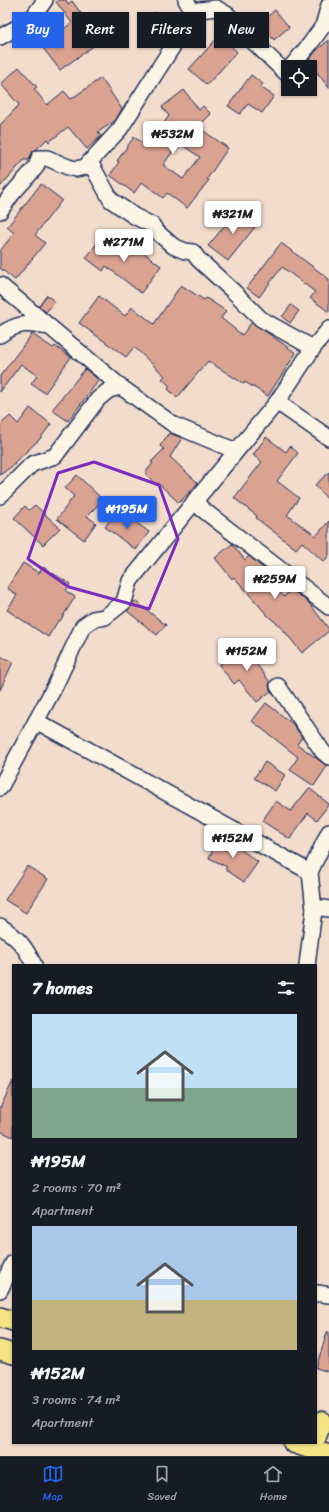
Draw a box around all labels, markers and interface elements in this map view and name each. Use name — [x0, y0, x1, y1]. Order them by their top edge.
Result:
chip: Buy — [12, 12, 64, 48]
chip: Rent — [72, 12, 129, 48]
chip: Filters — [137, 12, 206, 48]
chip: New — [214, 12, 269, 48]
map controls — [281, 60, 317, 96]
button: locate — [281, 60, 317, 96]
pin: ₦532M — [145, 121, 201, 155]
text: ₦532M — [152, 122, 194, 145]
pin: ₦321M — [205, 201, 261, 235]
text: ₦321M — [213, 202, 253, 225]
pin: ₦271M — [96, 229, 152, 263]
text: ₦271M — [104, 230, 144, 253]
pin: ₦195M — [99, 496, 155, 530]
text: ₦195M — [107, 497, 147, 520]
pin: ₦259M — [247, 566, 303, 600]
text: ₦259M — [254, 567, 296, 590]
pin: ₦152M — [219, 638, 275, 672]
text: ₦152M — [227, 639, 267, 662]
pin: ₦152M — [205, 825, 261, 859]
text: ₦152M — [213, 826, 253, 849]
text: 7 homes — [32, 973, 92, 1003]
icon: filters — [275, 977, 297, 999]
icon: home — [129, 1040, 201, 1112]
text: ₦195M — [32, 1146, 85, 1176]
text: 2 rooms · 70 m² — [32, 1176, 121, 1199]
text: Apartment — [32, 1199, 93, 1222]
icon: home — [129, 1252, 201, 1324]
text: ₦152M — [32, 1358, 85, 1388]
text: 3 rooms · 74 m² — [32, 1388, 121, 1411]
text: Apartment — [32, 1411, 93, 1434]
tab: Map — [42, 1463, 64, 1506]
tab: Saved — [147, 1463, 176, 1506]
tab: Home — [260, 1463, 287, 1506]

